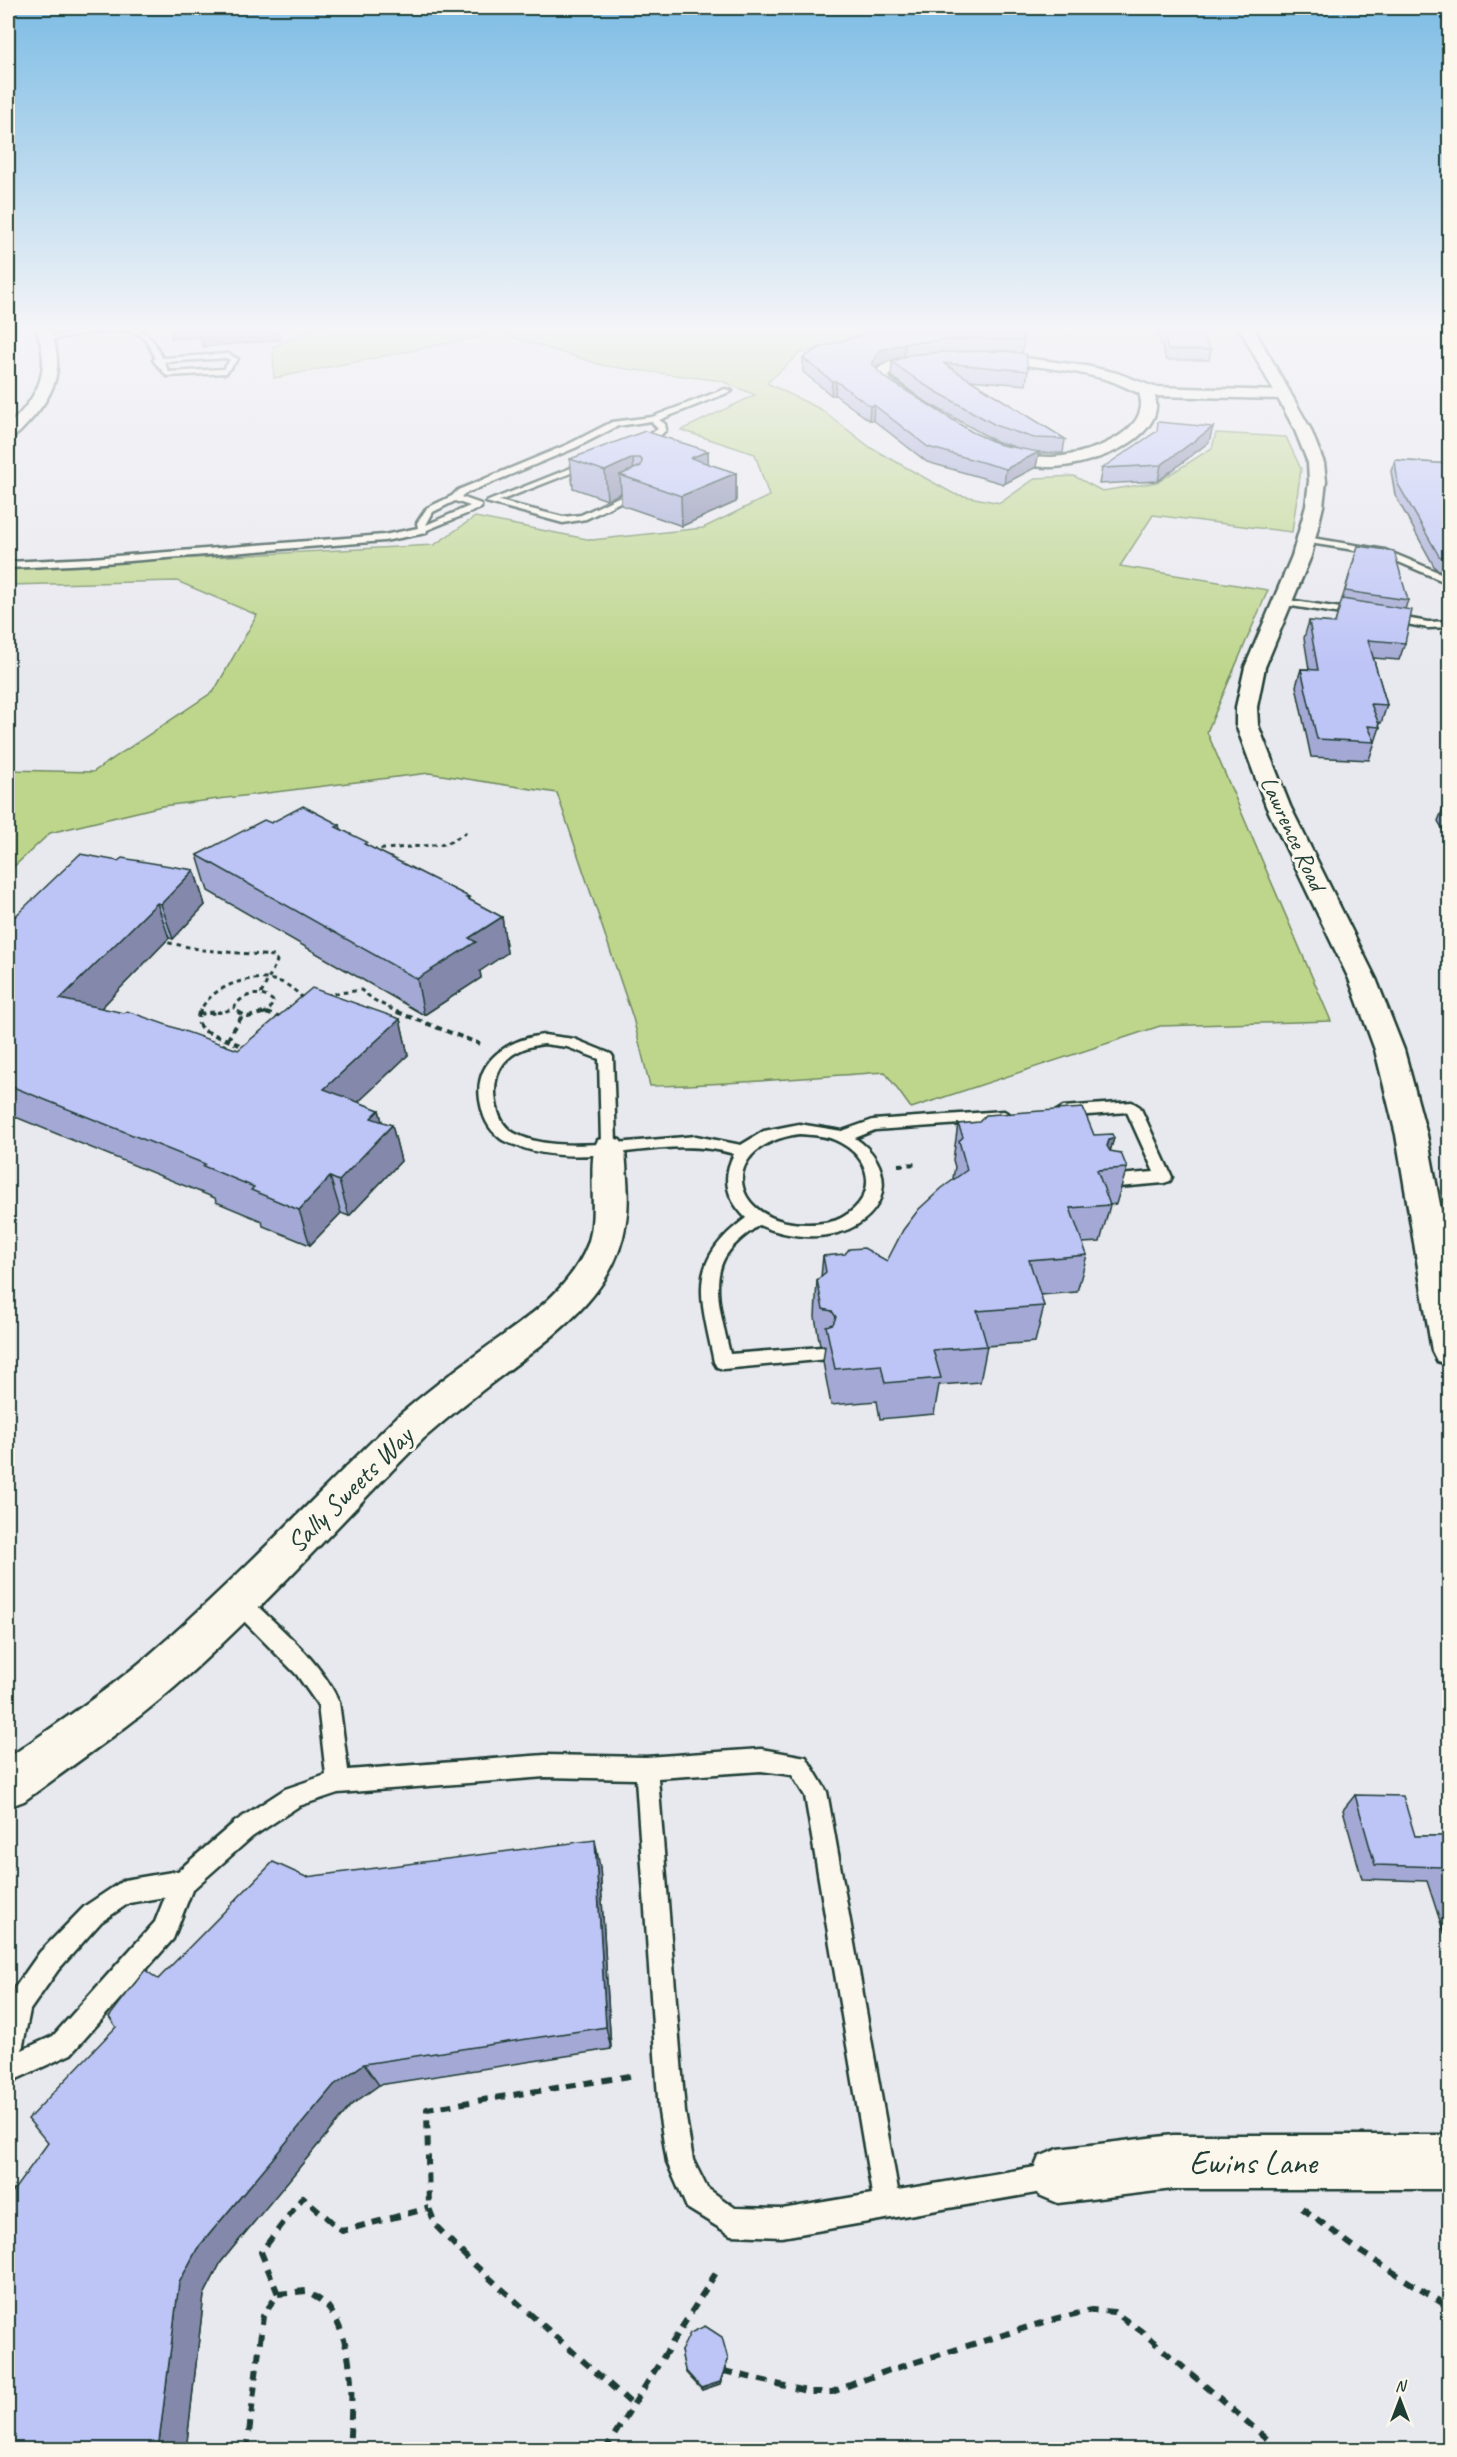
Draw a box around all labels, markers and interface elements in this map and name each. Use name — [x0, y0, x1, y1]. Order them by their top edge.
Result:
street label: Lawrence Road — [1254, 771, 1334, 898]
street label: Sally Sweets Way — [279, 1417, 422, 1560]
street label: Ewins Lane — [1189, 2142, 1319, 2184]
north arrow — [1370, 2370, 1430, 2430]
text: N — [1395, 2376, 1408, 2396]

